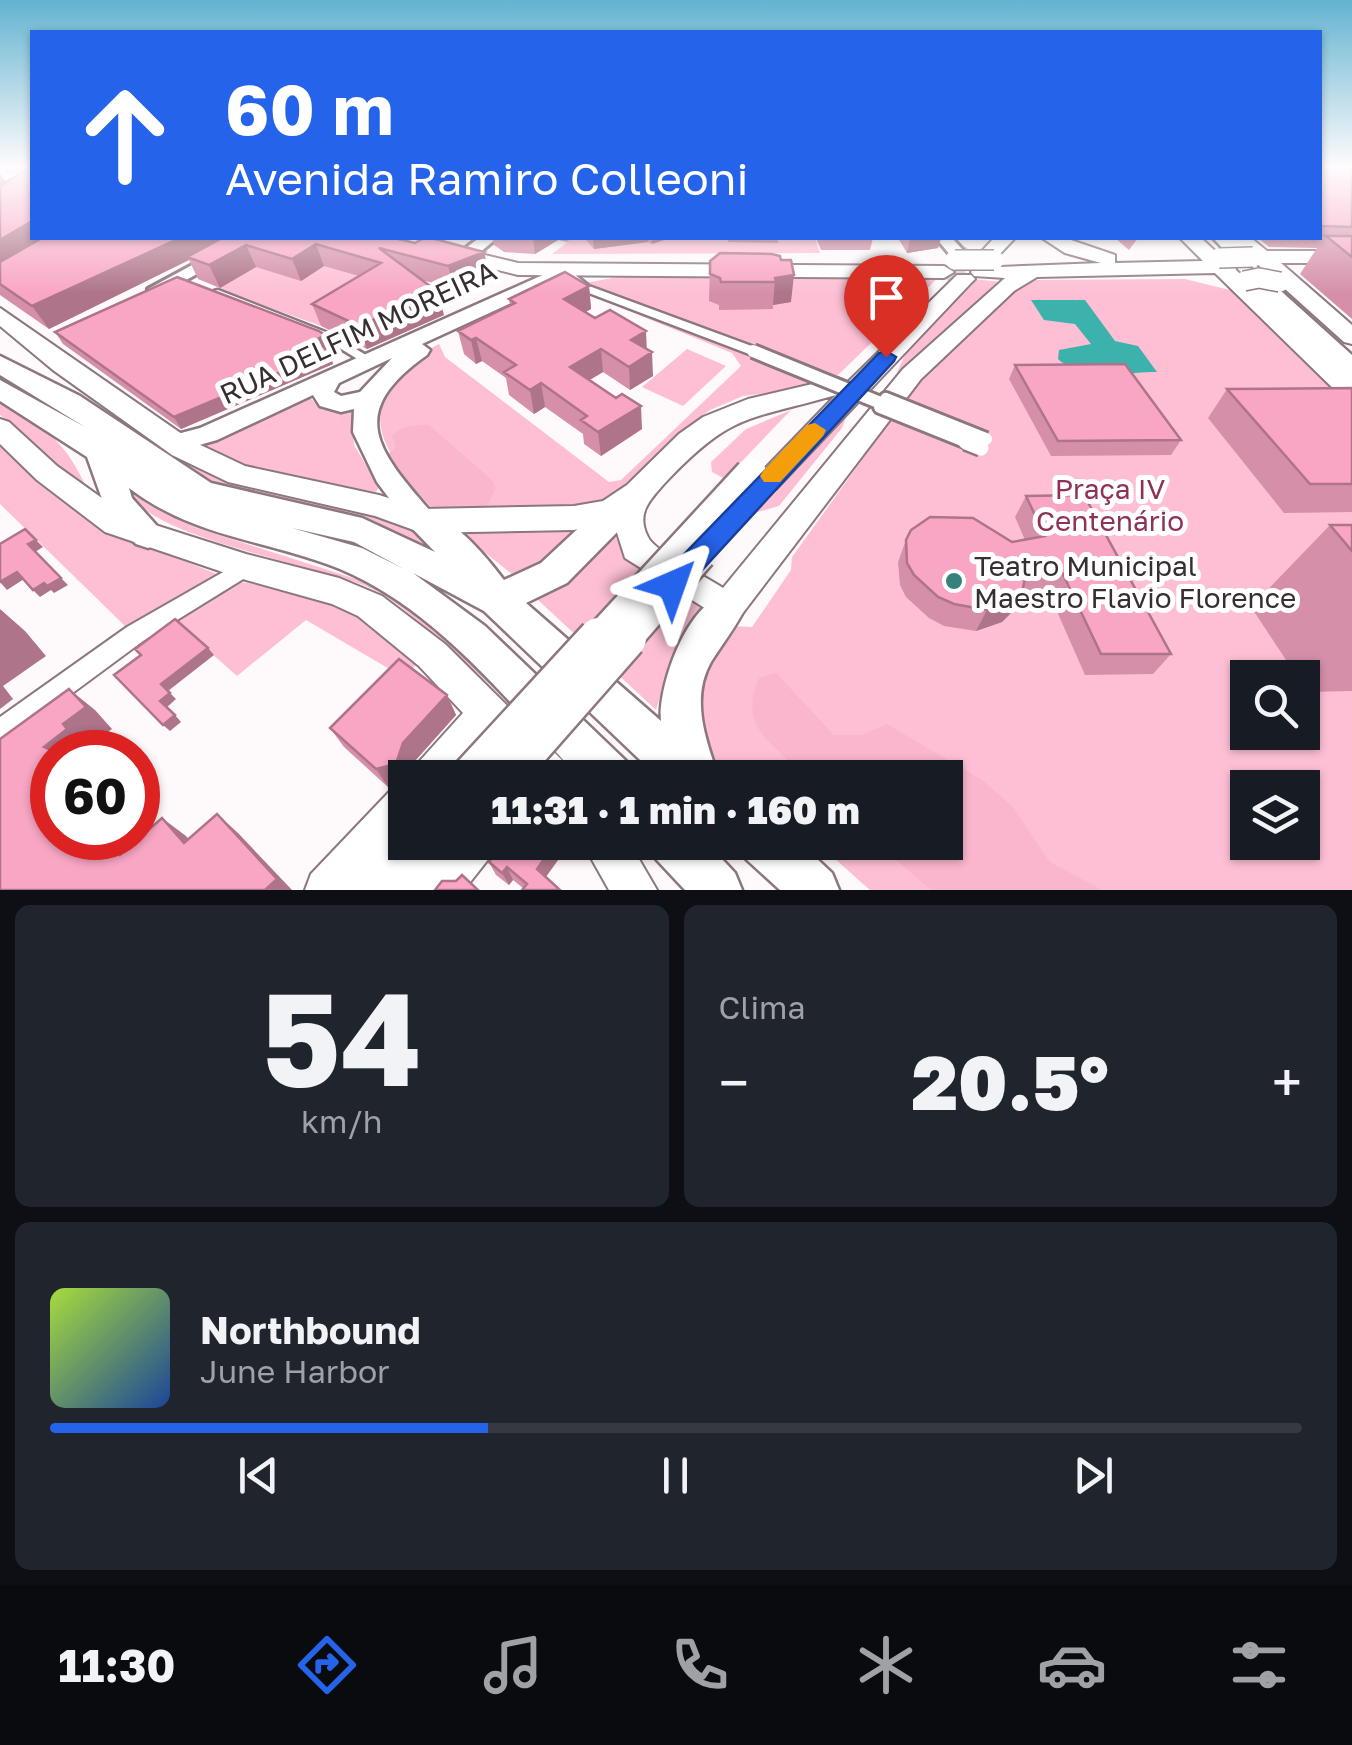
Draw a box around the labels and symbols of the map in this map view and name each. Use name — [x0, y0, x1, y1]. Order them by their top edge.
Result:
street label: RUA DELFIM MOREIRA — [215, 253, 501, 411]
pin — [844, 255, 929, 358]
park label: Praça IV Centenário — [1036, 472, 1184, 537]
position arrow — [620, 533, 724, 637]
place label: Teatro Municipal Maestro Flavio Florence — [974, 549, 1296, 614]
marker: Teatro Municipal Maestro Flavio Florence — [943, 570, 965, 592]
speed limit sign: 60 — [30, 730, 160, 860]

